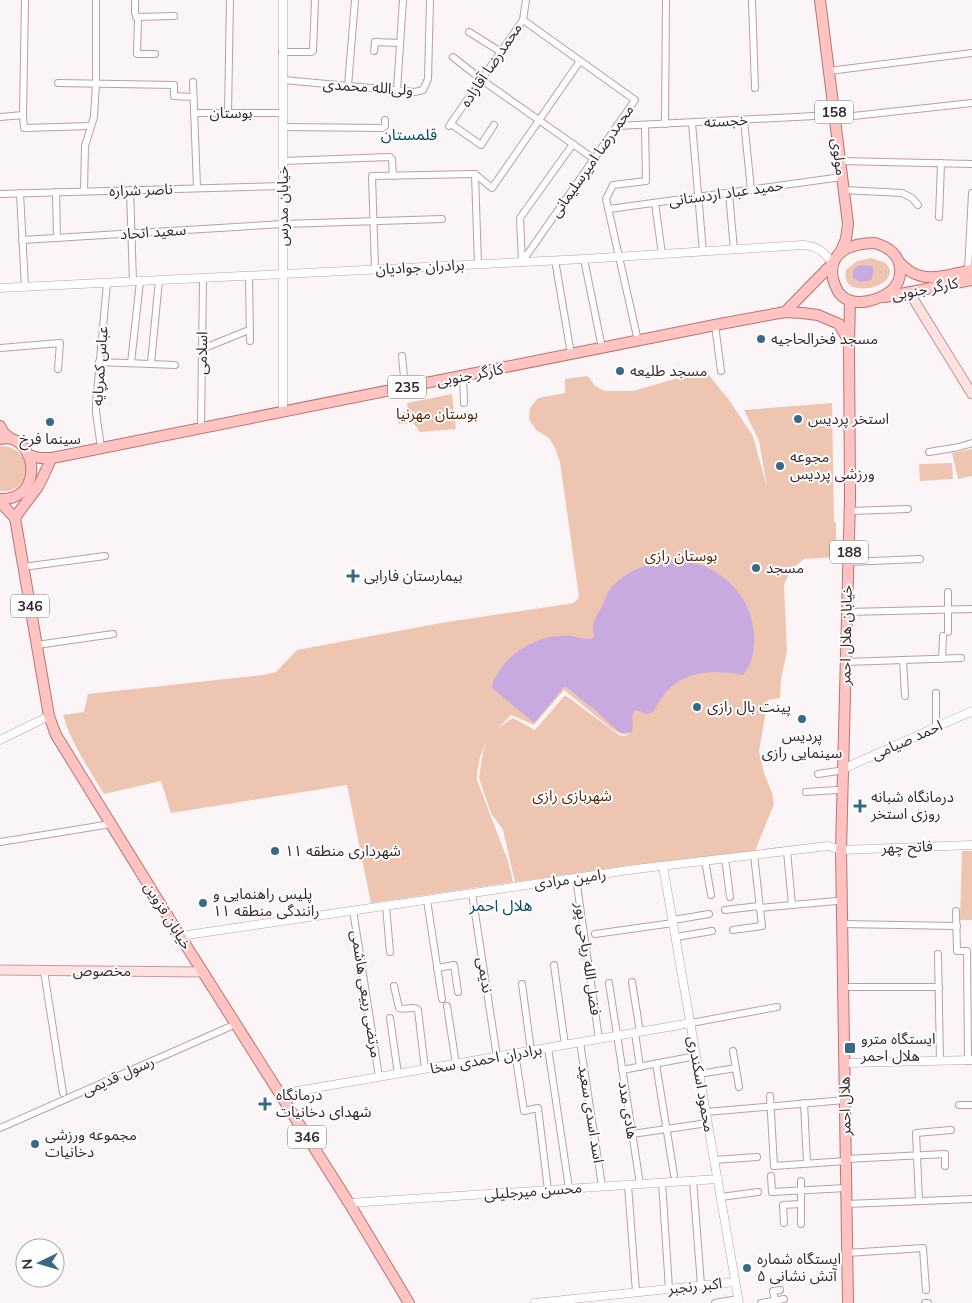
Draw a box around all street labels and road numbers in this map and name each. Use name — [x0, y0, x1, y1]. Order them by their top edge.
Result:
street label: محمدرضا آقازاده — [455, 19, 526, 110]
street label: ولی‌الله محمدی — [322, 74, 414, 99]
road number: 158 — [815, 100, 853, 124]
street label: محمدرضا امیرسلیمانی — [546, 101, 638, 221]
street label: بوستان — [209, 103, 253, 122]
street label: خجسته — [703, 110, 749, 131]
street label: مولوی — [828, 137, 851, 177]
street label: خیابان مدرس — [273, 166, 292, 246]
street label: حمید عباد اردستانی — [667, 175, 785, 210]
street label: ناصر شراره — [109, 179, 173, 200]
street label: سعید اتحاد — [119, 220, 187, 243]
street label: برادران جوادیان — [375, 255, 465, 278]
street label: کارگر جنوبی — [890, 273, 961, 304]
street label: عباس کمرپایه — [87, 325, 113, 407]
street label: اسلامی — [192, 331, 211, 375]
street label: کارگر جنوبی — [435, 359, 506, 390]
road number: 235 — [388, 376, 426, 398]
road number: 188 — [830, 540, 868, 564]
street label: خیابان هلال احمر — [835, 585, 856, 686]
road number: 346 — [11, 594, 49, 618]
street label: احمد صیامی — [868, 716, 945, 764]
street label: فاتح چهر — [880, 836, 933, 860]
street label: رامین مرادی — [533, 864, 607, 893]
street label: خیابان قزوین — [140, 878, 197, 953]
street label: فضل الله ریاحی پور — [570, 900, 606, 1017]
street label: مرتضی ربیعی هاشمی — [347, 929, 386, 1059]
street label: ندیمی — [473, 956, 498, 994]
street label: مخصوص — [73, 961, 131, 980]
street label: محمود اسکندری — [684, 1034, 719, 1133]
street label: برادران احمدی سخا — [428, 1039, 543, 1078]
street label: رسول قدیمی — [79, 1051, 157, 1100]
street label: اسد اسدی سعید — [574, 1064, 609, 1164]
street label: هلال احمر — [834, 1076, 855, 1137]
street label: هادی مدد — [615, 1080, 642, 1140]
road number: 346 — [288, 1126, 326, 1148]
street label: محسن میرجلیلی — [483, 1178, 583, 1203]
street label: اکبر رنجبر — [666, 1273, 723, 1298]

